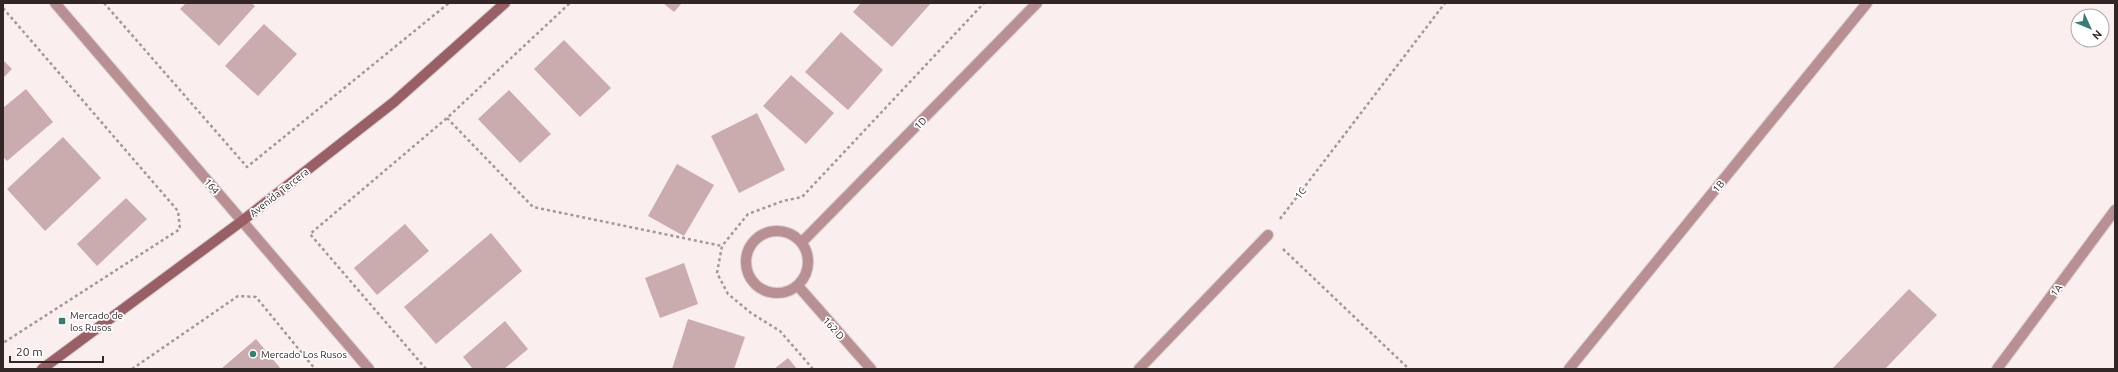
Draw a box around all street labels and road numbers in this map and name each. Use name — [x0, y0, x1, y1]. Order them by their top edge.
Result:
street label: 1D — [912, 115, 929, 132]
street label: Avenida Tercera — [248, 166, 311, 219]
street label: 164 — [202, 176, 222, 197]
street label: 1B — [1710, 178, 1726, 194]
street label: 1C — [1292, 185, 1308, 201]
street label: 1A — [2048, 282, 2065, 298]
street label: 162 D — [821, 315, 847, 342]

